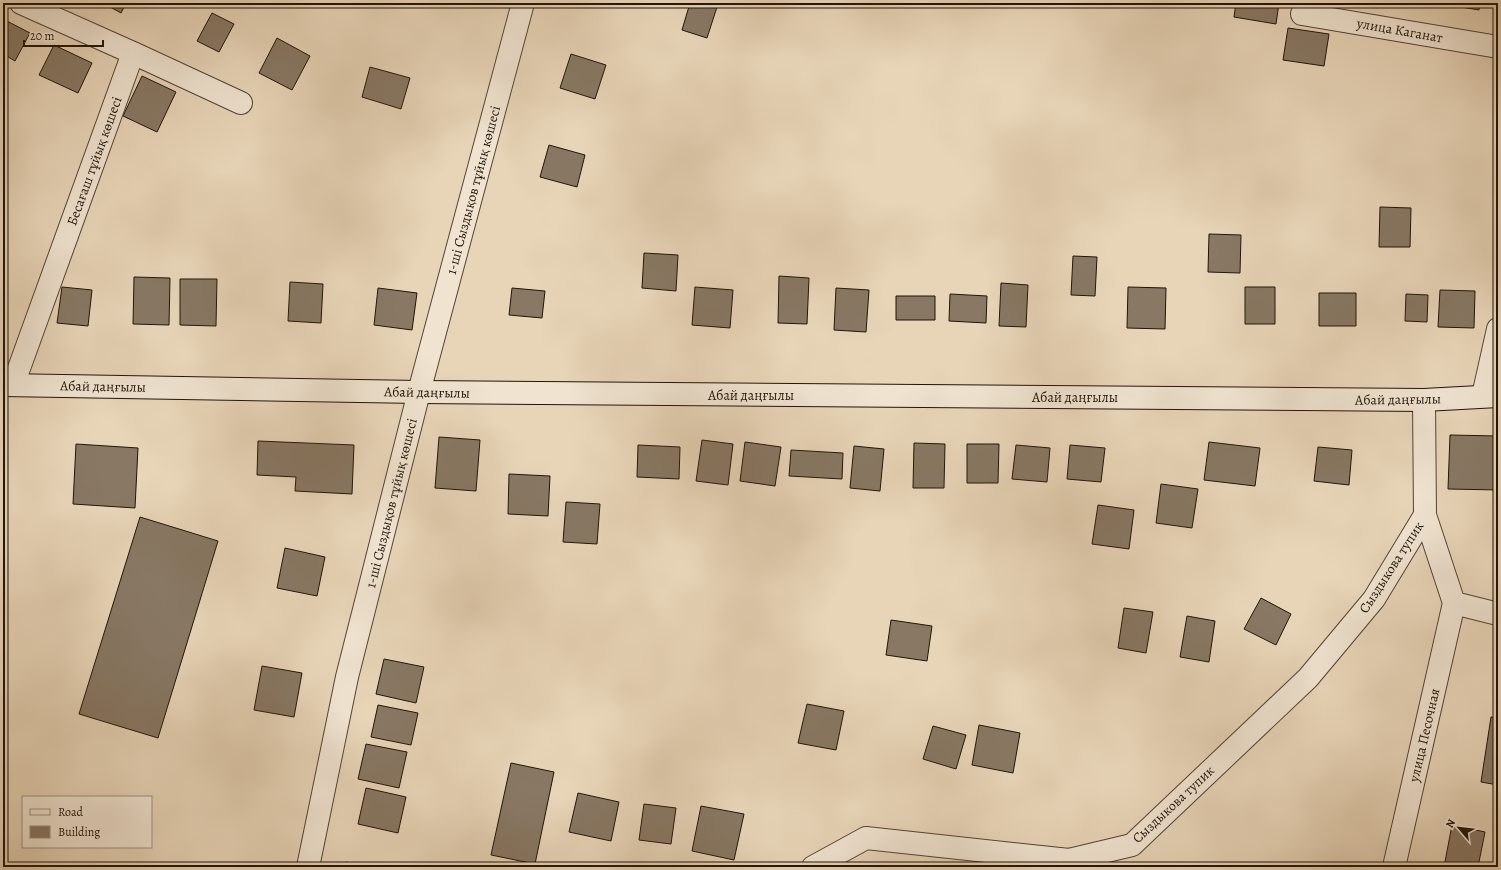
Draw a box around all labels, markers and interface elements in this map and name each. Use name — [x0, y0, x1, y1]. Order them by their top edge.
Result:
street label: улица Каганат — [1355, 13, 1444, 47]
scale bar — [24, 22, 103, 48]
text: 20 m — [30, 28, 54, 44]
street label: Бесағаш тұйық көшесі — [62, 94, 127, 228]
street label: 1-ші Сыздықов тұйық көшесі — [442, 104, 505, 277]
street label: Абай даңғылы — [59, 376, 146, 397]
street label: Абай даңғылы — [383, 382, 470, 403]
street label: Абай даңғылы — [707, 386, 794, 405]
street label: Абай даңғылы — [1031, 388, 1118, 407]
street label: Абай даңғылы — [1354, 389, 1441, 410]
street label: 1-ші Сыздықов тұйық көшесі — [361, 416, 422, 590]
street label: Сыздыкова тупик — [1355, 518, 1428, 617]
street label: улица Песочная — [1404, 686, 1445, 785]
street label: Сыздыкова тупик — [1128, 761, 1219, 847]
legend — [22, 796, 152, 848]
text: Road — [58, 804, 84, 820]
north arrow — [1439, 808, 1479, 848]
text: N — [1442, 816, 1459, 831]
text: Building — [58, 824, 100, 840]

